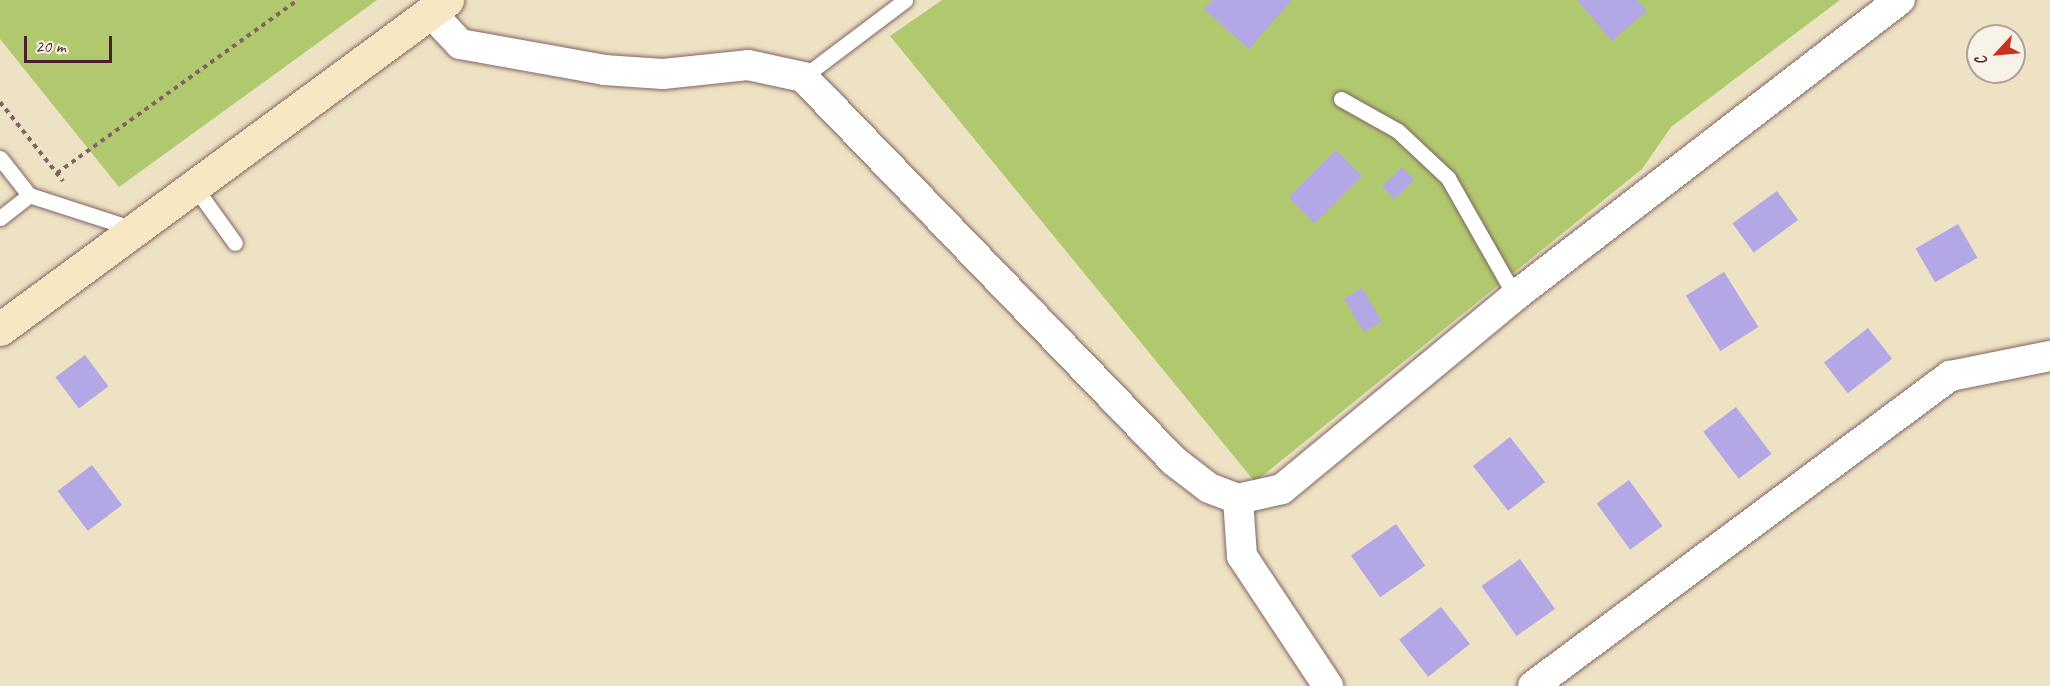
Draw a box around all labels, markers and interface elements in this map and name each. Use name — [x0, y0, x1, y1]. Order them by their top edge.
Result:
scale bar — [27, 24, 116, 62]
north arrow — [1966, 24, 2026, 84]
text: 20 m — [35, 35, 66, 57]
text: С — [1971, 53, 1992, 69]

